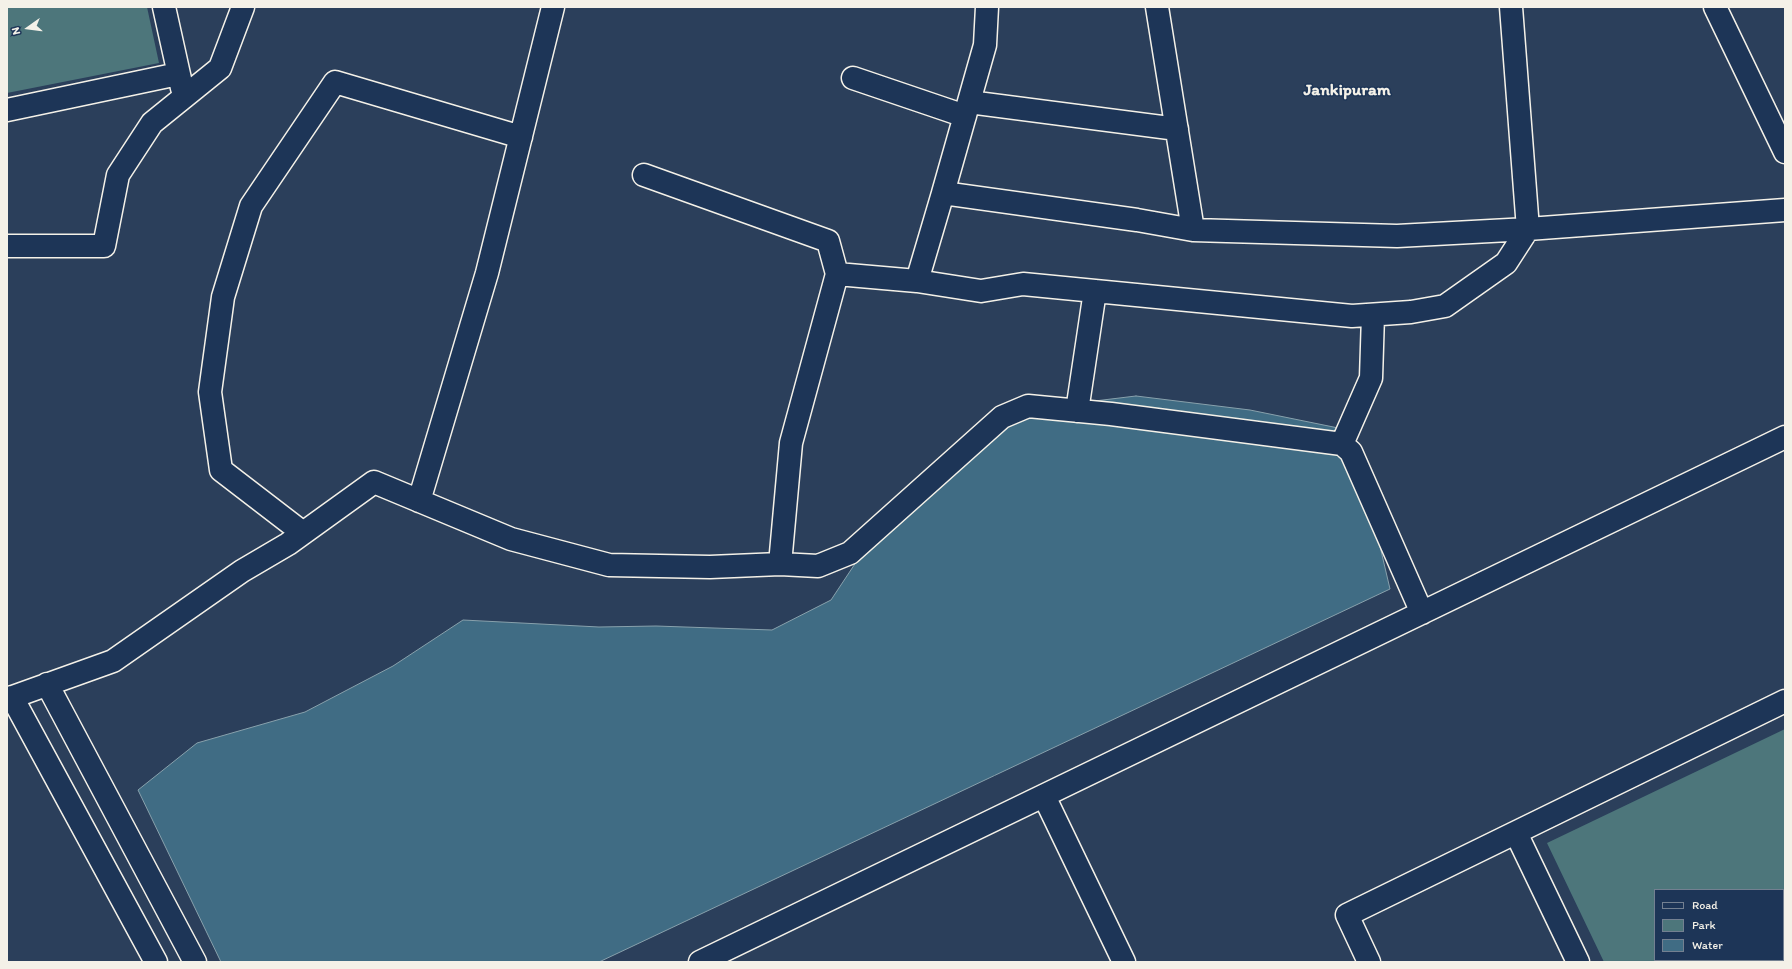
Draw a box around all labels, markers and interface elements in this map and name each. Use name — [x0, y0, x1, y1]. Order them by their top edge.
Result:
north arrow — [8, 8, 48, 48]
text: N — [9, 26, 23, 36]
district label: Jankipuram — [1303, 81, 1391, 101]
legend — [1654, 889, 1784, 961]
text: Road — [1692, 898, 1718, 912]
text: Park — [1692, 918, 1716, 932]
text: Water — [1692, 938, 1723, 952]

